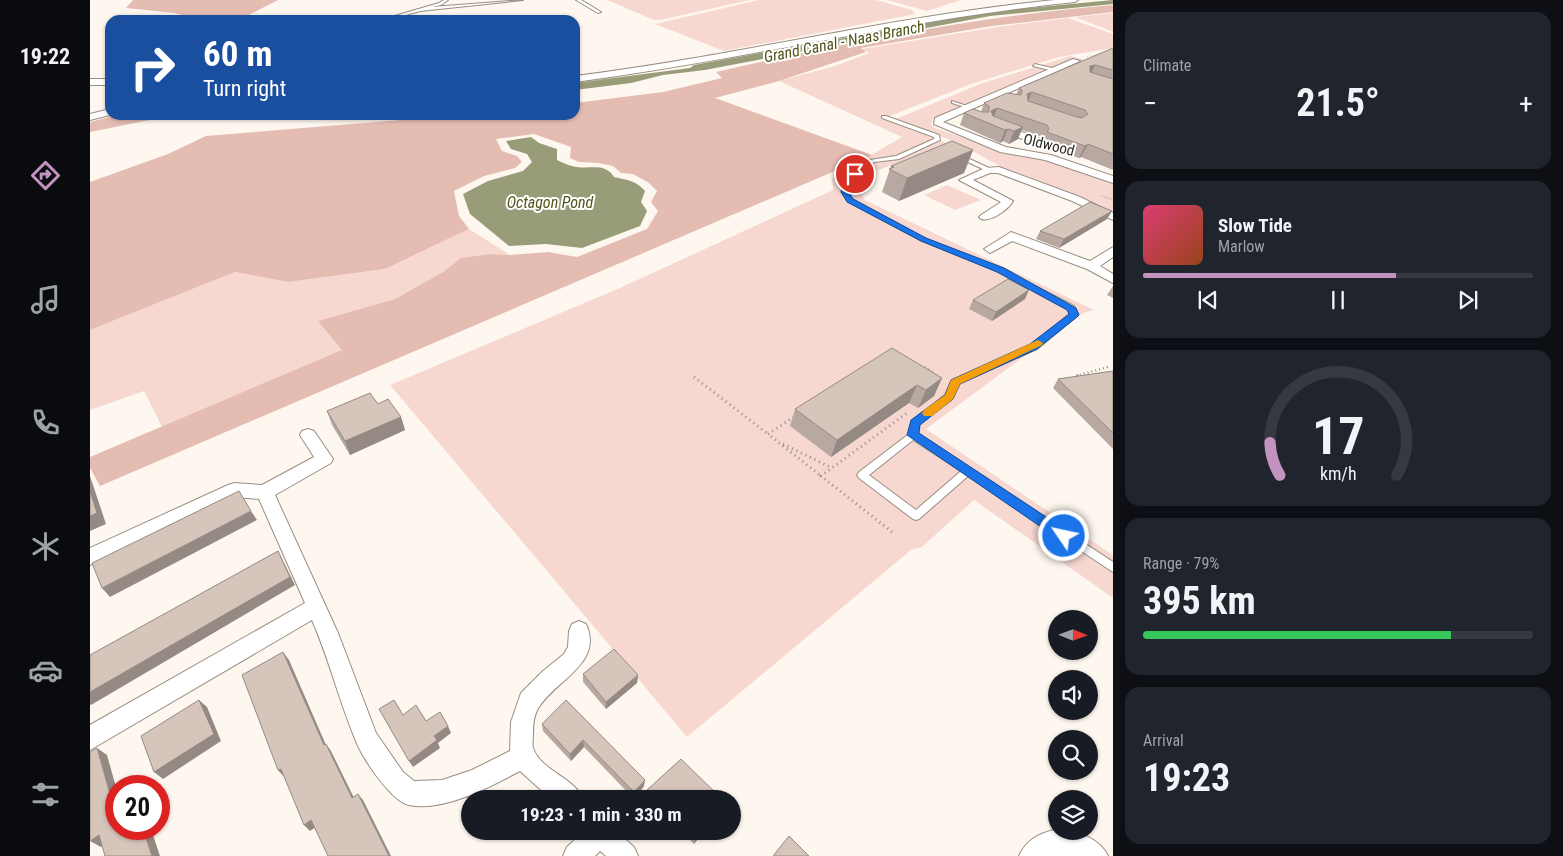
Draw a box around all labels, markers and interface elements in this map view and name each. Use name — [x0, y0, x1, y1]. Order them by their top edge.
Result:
water label: Grand Canal - Naas Branch — [762, 17, 926, 66]
text: 60 m — [203, 34, 272, 75]
icon: right — [120, 35, 185, 100]
text: 19:22 — [20, 44, 70, 69]
text: Climate — [1143, 56, 1191, 75]
text: Turn right — [203, 76, 286, 101]
text: 21.5° — [1296, 81, 1380, 125]
text: − — [1143, 87, 1157, 120]
text: + — [1519, 87, 1533, 120]
street label: Oldwood — [1022, 130, 1076, 160]
pin — [834, 153, 876, 195]
icon: directions — [28, 158, 63, 193]
icon: arrive — [841, 160, 869, 188]
water label: Octagon Pond — [507, 193, 594, 212]
text: Slow Tide — [1218, 214, 1292, 237]
text: Marlow — [1218, 237, 1265, 256]
icon: music — [28, 282, 63, 317]
icon: previous — [1194, 286, 1222, 314]
icon: pause — [1324, 286, 1352, 314]
icon: next — [1454, 286, 1482, 314]
icon: phone — [28, 405, 63, 440]
text: 17 — [1312, 406, 1364, 467]
text: km/h — [1320, 463, 1356, 484]
position arrow — [1037, 509, 1089, 561]
icon: climate — [28, 529, 63, 564]
text: Range · 79% — [1143, 554, 1219, 573]
text: 395 km — [1143, 579, 1256, 623]
north arrow — [1048, 610, 1098, 660]
map controls — [1048, 610, 1098, 840]
icon: car — [28, 653, 63, 688]
button: sound — [1048, 670, 1098, 720]
button: search — [1048, 730, 1098, 780]
text: Arrival — [1143, 731, 1184, 750]
text: 19:23 — [1143, 756, 1230, 800]
speed limit sign: 20 — [105, 775, 170, 840]
icon: filters — [28, 777, 63, 812]
button: layers — [1048, 790, 1098, 840]
text: 19:23 · 1 min · 330 m — [520, 803, 682, 826]

